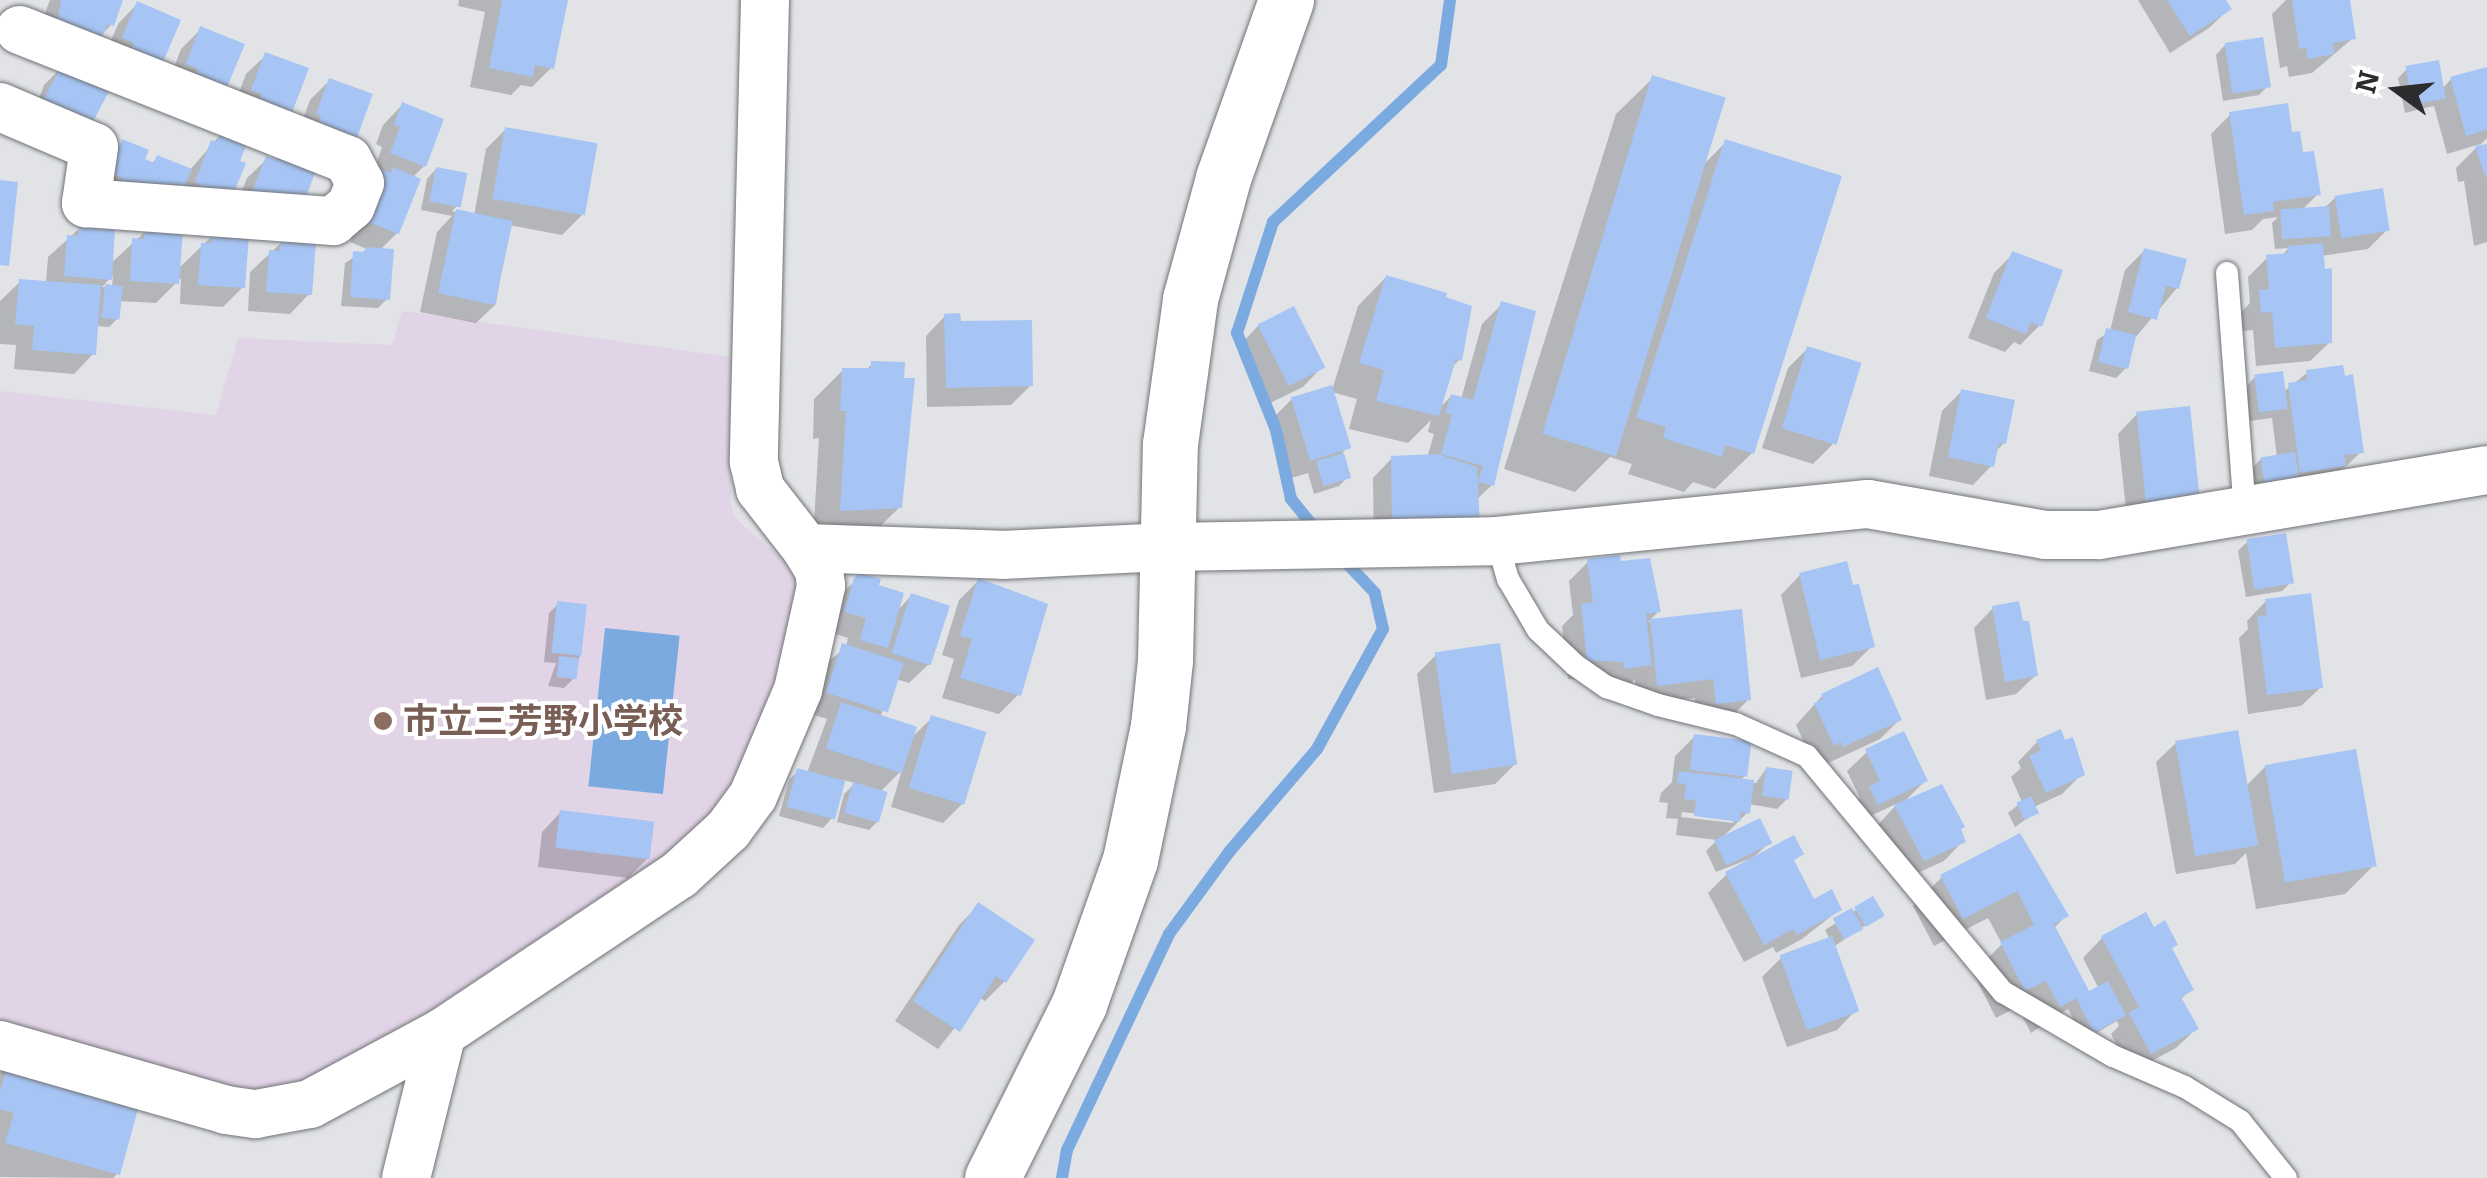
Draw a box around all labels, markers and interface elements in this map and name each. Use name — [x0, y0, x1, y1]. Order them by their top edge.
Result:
north arrow — [2347, 40, 2447, 140]
text: N — [2349, 67, 2386, 97]
place label: 市立三芳野小学校 — [403, 700, 683, 742]
marker: 市立三芳野小学校 — [372, 710, 394, 732]

